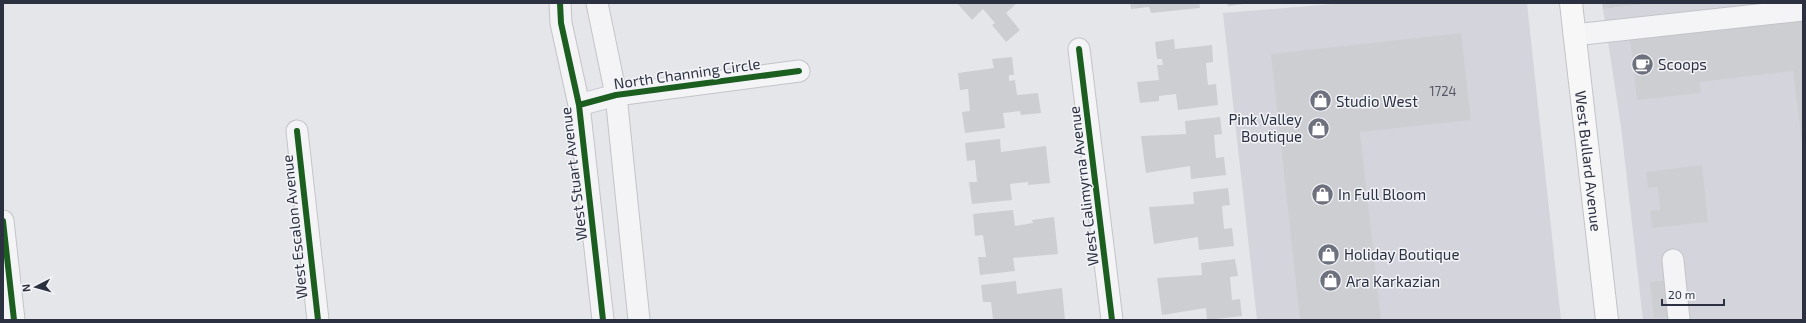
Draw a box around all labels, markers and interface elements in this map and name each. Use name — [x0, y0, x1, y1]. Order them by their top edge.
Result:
cafe icon: Scoops — [1630, 51, 1656, 77]
street label: North Channing Circle — [613, 54, 761, 92]
place label: Scoops — [1658, 55, 1707, 73]
house number: 1724 — [1429, 83, 1457, 99]
shop icon: Studio West — [1307, 88, 1333, 114]
street label: West Bullard Avenue — [1572, 90, 1606, 232]
place label: Studio West — [1336, 92, 1418, 110]
street label: West Calimyrna Avenue — [1064, 105, 1102, 267]
street label: West Stuart Avenue — [556, 106, 590, 242]
place label: Pink Valley Boutique — [1228, 110, 1302, 145]
shop icon: Pink Valley Boutique — [1305, 115, 1331, 141]
street label: West Escalon Avenue — [277, 154, 311, 300]
shop icon: In Full Bloom — [1309, 181, 1335, 207]
place label: In Full Bloom — [1338, 185, 1426, 203]
shop icon: Holiday Boutique — [1315, 241, 1341, 267]
place label: Holiday Boutique — [1344, 245, 1459, 263]
north arrow — [16, 267, 56, 307]
shop icon: Ara Karkazian — [1317, 268, 1343, 294]
place label: Ara Karkazian — [1346, 272, 1440, 290]
scale bar — [1662, 281, 1724, 307]
text: N — [19, 283, 32, 293]
text: 20 m — [1668, 287, 1695, 301]

